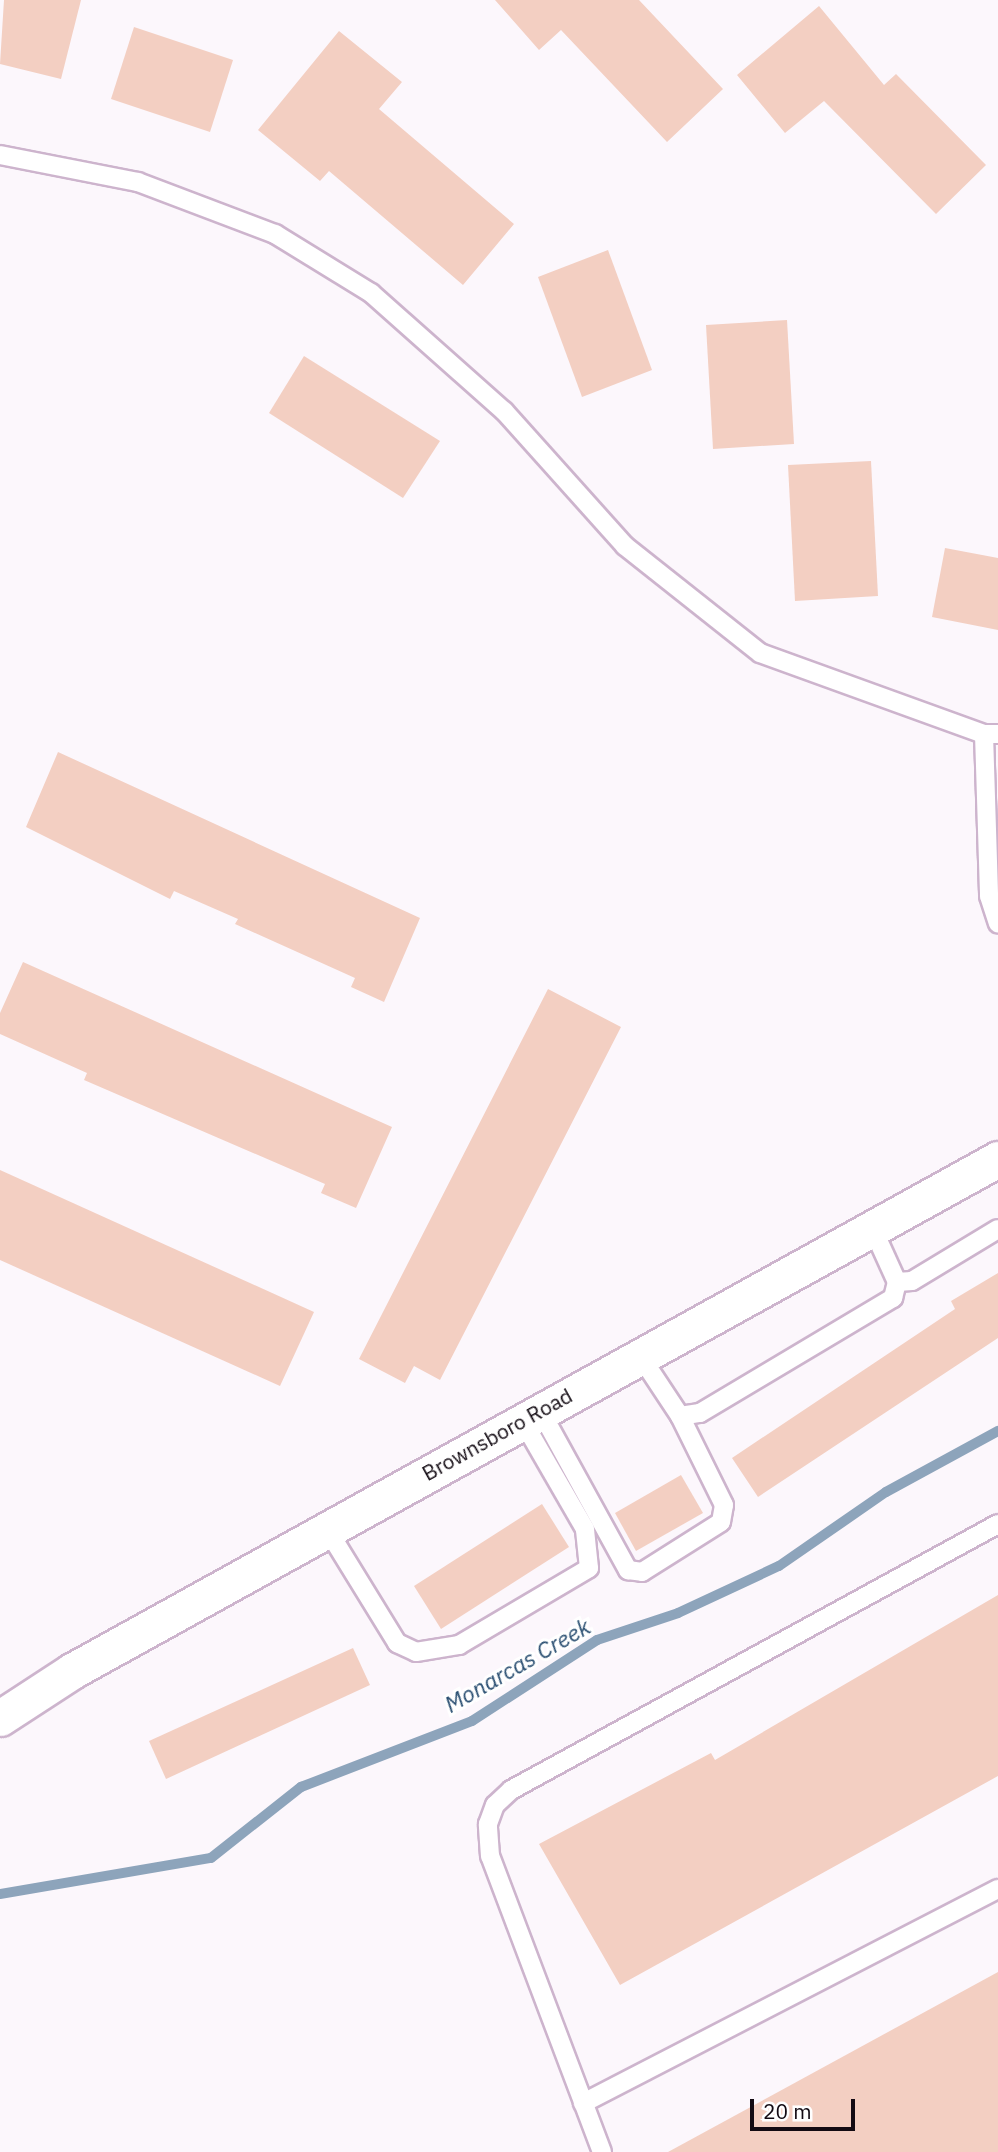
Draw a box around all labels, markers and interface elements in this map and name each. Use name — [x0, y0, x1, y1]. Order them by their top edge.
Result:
street label: Brownsboro Road — [418, 1382, 576, 1486]
water label: Monarcas Creek — [439, 1612, 595, 1718]
scale bar — [753, 2086, 858, 2130]
text: 20 m — [763, 2097, 812, 2125]

